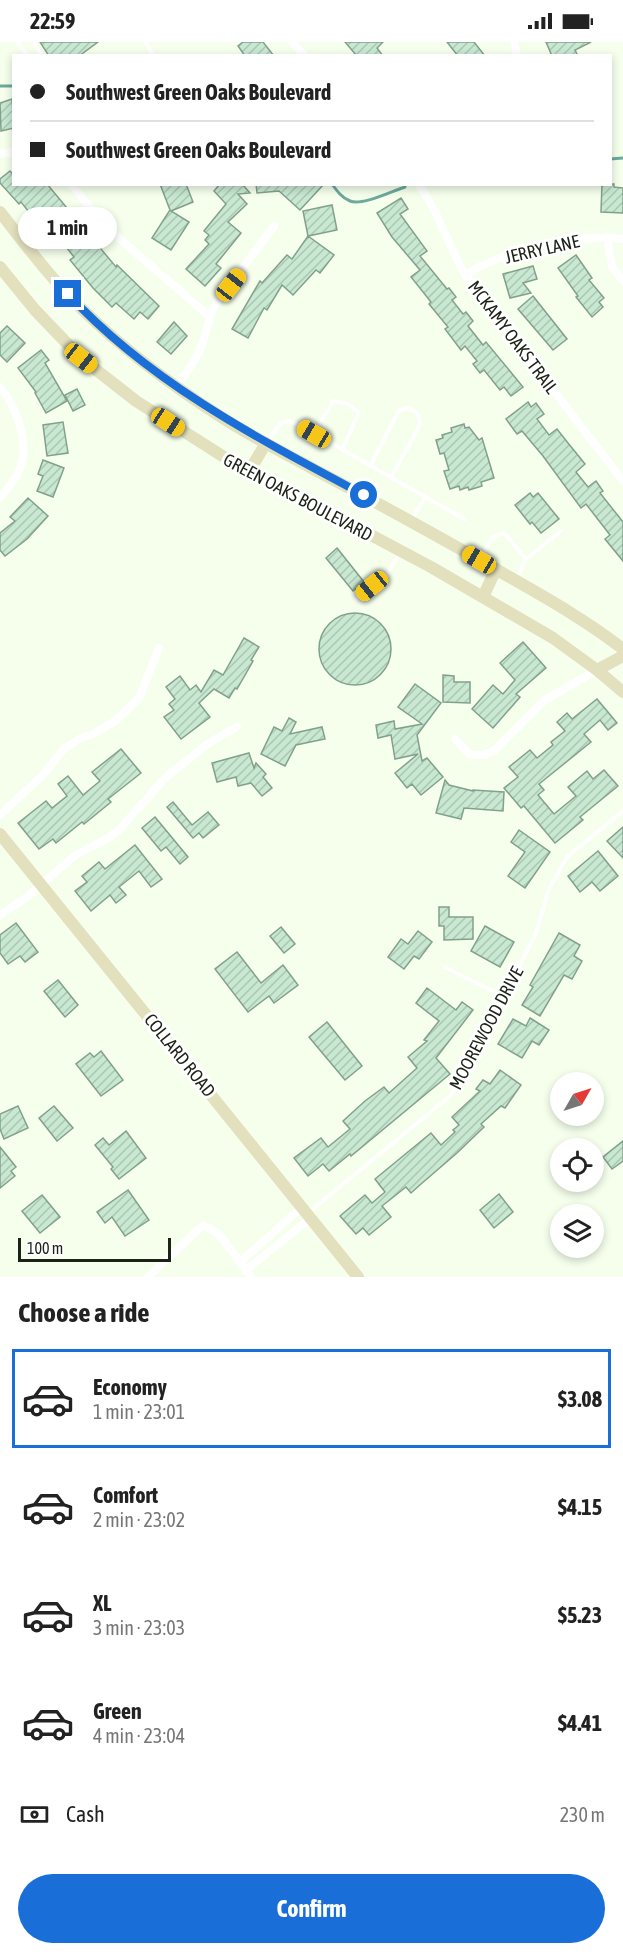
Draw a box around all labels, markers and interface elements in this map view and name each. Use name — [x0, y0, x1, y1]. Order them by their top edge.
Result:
text: 22:59 — [30, 8, 75, 34]
text: Southwest Green Oaks Boulevard — [66, 79, 331, 105]
text: Southwest Green Oaks Boulevard — [66, 137, 331, 163]
callout: 1 min — [19, 207, 118, 249]
text: 1 min — [47, 216, 88, 239]
street label: JERRY LANE — [503, 230, 582, 268]
car — [213, 265, 249, 305]
street label: MCKAMY OAKS TRAIL — [464, 276, 562, 398]
route end — [54, 280, 81, 307]
car — [61, 340, 101, 376]
car — [148, 405, 188, 439]
car — [294, 417, 334, 451]
street label: GREEN OAKS BOULEVARD — [220, 449, 376, 545]
route start — [350, 481, 377, 508]
car — [459, 543, 499, 577]
car — [352, 568, 392, 604]
street label: MOOREWOOD DRIVE — [445, 963, 527, 1093]
street label: COLLARD ROAD — [140, 1009, 220, 1101]
north arrow — [550, 1072, 604, 1126]
map controls — [550, 1072, 604, 1258]
button: locate — [550, 1138, 604, 1192]
button: layers — [550, 1204, 604, 1258]
scale bar — [18, 1235, 171, 1262]
text: 100 m — [27, 1239, 63, 1257]
text: Choose a ride — [18, 1297, 150, 1328]
icon: car — [21, 1372, 75, 1426]
text: Economy — [93, 1374, 167, 1400]
text: $3.08 — [558, 1386, 602, 1412]
text: 1 min · 23:01 — [93, 1400, 185, 1423]
icon: car — [21, 1480, 75, 1534]
text: Comfort — [93, 1482, 158, 1508]
text: $4.15 — [558, 1494, 602, 1520]
text: 2 min · 23:02 — [93, 1508, 185, 1531]
icon: car — [21, 1588, 75, 1642]
text: XL — [93, 1590, 111, 1616]
text: $5.23 — [558, 1602, 602, 1628]
text: 3 min · 23:03 — [93, 1616, 185, 1639]
icon: car — [21, 1696, 75, 1750]
text: Green — [93, 1698, 142, 1724]
text: $4.41 — [558, 1710, 602, 1736]
text: 4 min · 23:04 — [93, 1724, 185, 1747]
icon: cash — [18, 1798, 51, 1831]
text: Cash — [66, 1801, 105, 1827]
text: 230 m — [560, 1803, 605, 1826]
button: Confirm — [18, 1874, 605, 1943]

